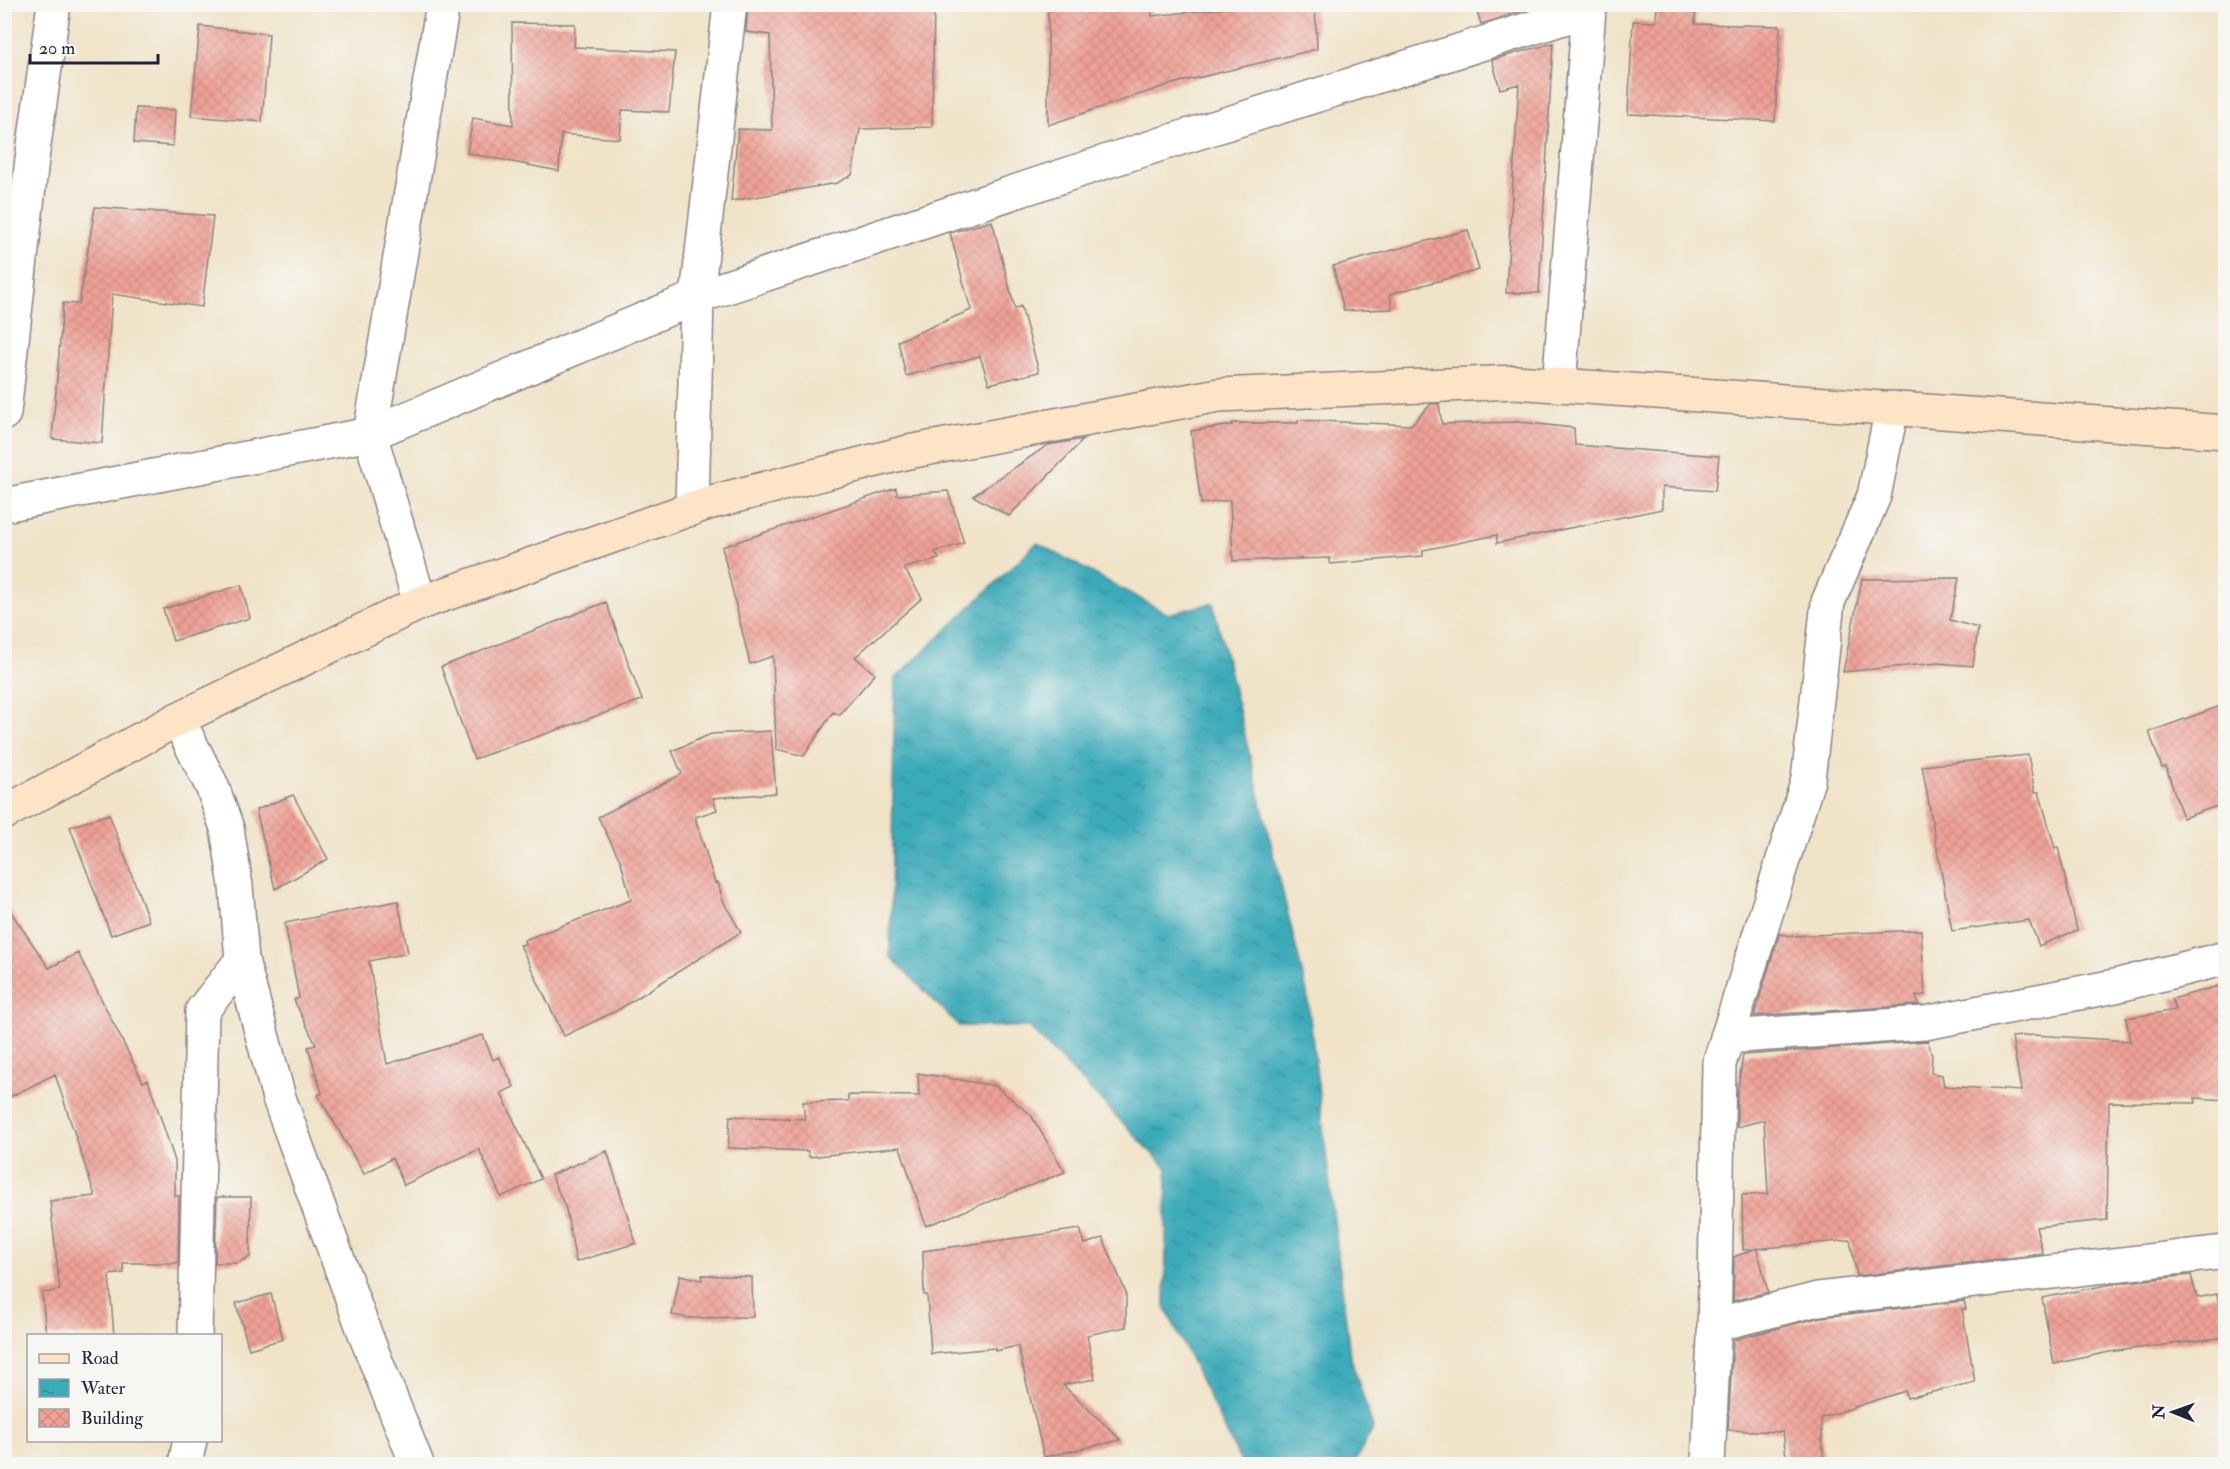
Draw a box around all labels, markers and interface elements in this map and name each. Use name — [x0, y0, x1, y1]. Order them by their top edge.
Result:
scale bar — [30, 27, 158, 65]
text: 20 m — [39, 37, 75, 60]
legend — [27, 1334, 222, 1442]
text: Road — [81, 1347, 119, 1370]
text: Water — [80, 1377, 125, 1400]
north arrow — [2143, 1382, 2203, 1442]
text: N — [2149, 1404, 2169, 1420]
text: Building — [81, 1407, 144, 1430]

